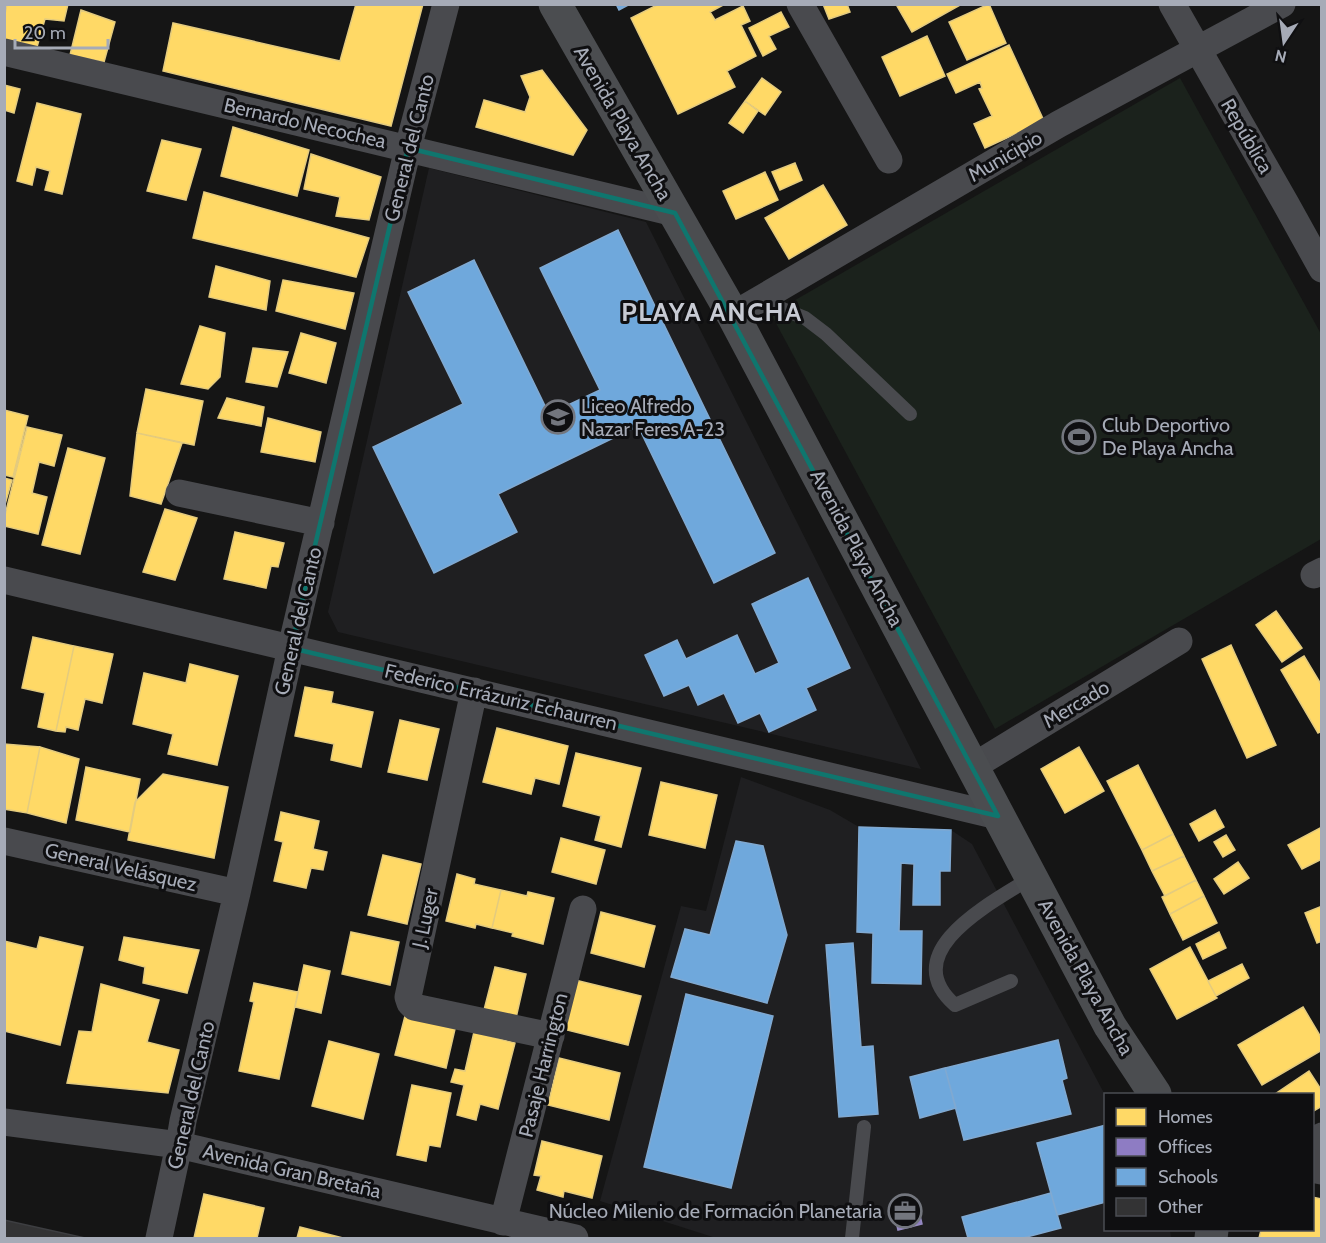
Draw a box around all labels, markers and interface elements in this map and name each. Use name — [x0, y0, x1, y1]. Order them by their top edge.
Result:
scale bar — [15, 12, 108, 50]
north arrow — [1254, 12, 1314, 72]
text: 20 m — [24, 22, 66, 44]
street label: Avenida Playa Ancha — [569, 41, 677, 205]
text: N — [1273, 46, 1288, 67]
street label: General del Canto — [379, 72, 439, 224]
street label: Bernardo Necochea — [222, 93, 389, 153]
street label: República — [1216, 94, 1278, 178]
street label: Municipio — [964, 125, 1046, 187]
district label: PLAYA ANCHA — [621, 296, 803, 328]
place label: Liceo Alfredo Nazar Feres A-23 — [581, 394, 725, 441]
school or university icon: Liceo Alfredo Nazar Feres A-23 — [540, 399, 576, 435]
place label: Club Deportivo De Playa Ancha — [1102, 413, 1234, 460]
sports icon: Club Deportivo De Playa Ancha — [1061, 419, 1097, 455]
street label: Avenida Playa Ancha — [805, 465, 909, 631]
street label: General del Canto — [269, 545, 327, 697]
street label: Federico Errázuriz Echaurren — [382, 659, 620, 735]
street label: Mercado — [1038, 675, 1114, 733]
street label: General Velásquez — [43, 838, 199, 896]
street label: J. Luger — [407, 885, 443, 951]
street label: Avenida Playa Ancha — [1033, 895, 1139, 1059]
street label: Pasaje Harrington — [513, 990, 573, 1140]
street label: General del Canto — [162, 1019, 220, 1171]
legend — [1104, 1093, 1314, 1231]
text: Homes — [1158, 1106, 1213, 1128]
text: Offices — [1158, 1136, 1212, 1158]
street label: Avenida Gran Bretaña — [201, 1139, 384, 1203]
text: Schools — [1158, 1166, 1218, 1188]
office icon: Núcleo Milenio de Formación Planetaria — [887, 1193, 923, 1229]
text: Other — [1158, 1196, 1203, 1218]
place label: Núcleo Milenio de Formación Planetaria — [549, 1199, 882, 1223]

